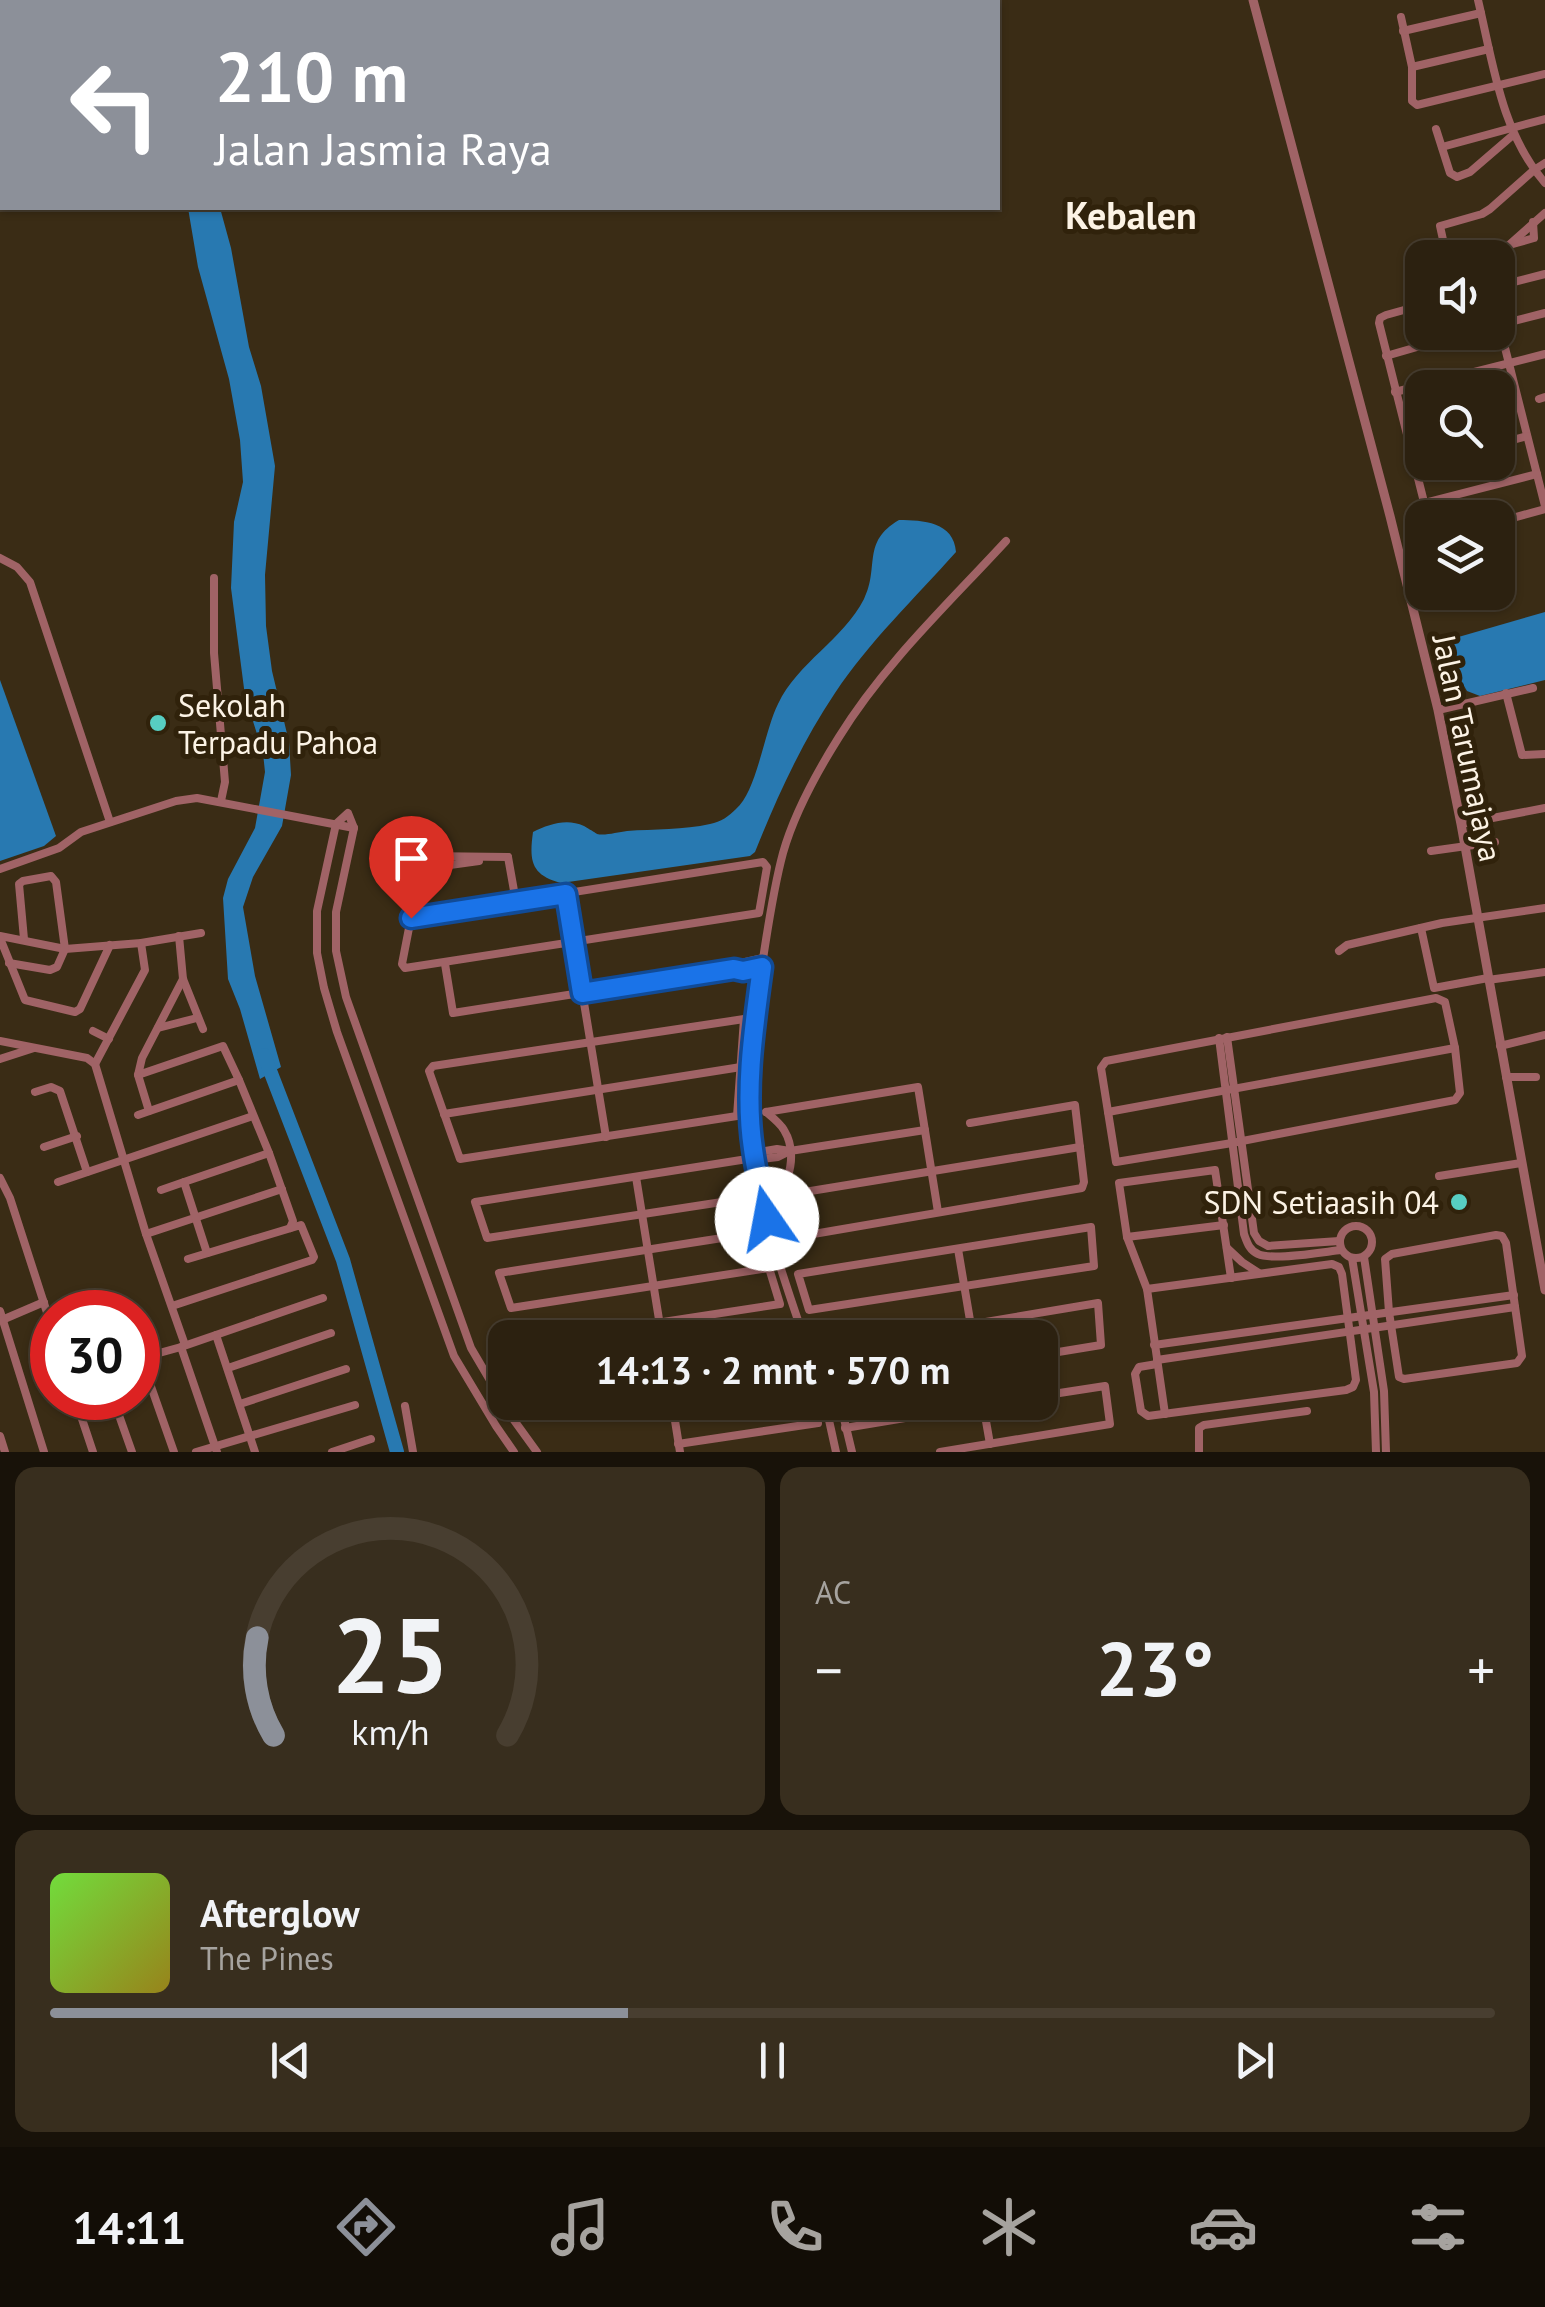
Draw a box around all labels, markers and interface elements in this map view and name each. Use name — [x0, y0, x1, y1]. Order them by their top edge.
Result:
text: 210 m — [215, 31, 408, 121]
icon: left — [50, 40, 180, 170]
text: Jalan Jasmia Raya — [215, 119, 552, 177]
district label: Kebalen — [1065, 190, 1197, 239]
map controls — [1405, 240, 1515, 610]
button: sound — [1405, 240, 1515, 350]
button: search — [1405, 370, 1515, 480]
button: layers — [1405, 500, 1515, 610]
street label: Jalan Tarumajaya — [1423, 629, 1513, 865]
place label: Sekolah Terpadu Pahoa — [178, 684, 378, 763]
marker: Sekolah Terpadu Pahoa — [147, 712, 169, 734]
pin — [369, 816, 454, 919]
icon: arrive — [384, 831, 439, 886]
position arrow — [715, 1167, 819, 1271]
place label: SDN Setiaasih 04 — [1204, 1181, 1439, 1223]
marker: SDN Setiaasih 04 — [1448, 1191, 1470, 1213]
speed limit sign: 30 — [30, 1290, 160, 1420]
text: 14:13 · 2 mnt · 570 m — [596, 1345, 950, 1394]
text: AC — [815, 1571, 851, 1613]
text: 25 — [331, 1587, 449, 1722]
text: 23° — [1096, 1620, 1214, 1717]
text: − — [815, 1634, 843, 1705]
text: + — [1467, 1634, 1495, 1705]
text: km/h — [351, 1709, 429, 1755]
text: Afterglow — [200, 1888, 360, 1937]
text: The Pines — [200, 1937, 334, 1979]
icon: previous — [263, 2033, 318, 2088]
icon: pause — [745, 2033, 800, 2088]
icon: next — [1227, 2033, 1282, 2088]
icon: directions — [331, 2192, 401, 2262]
icon: music — [545, 2192, 615, 2262]
icon: phone — [760, 2192, 830, 2262]
icon: climate — [974, 2192, 1044, 2262]
icon: car — [1188, 2192, 1258, 2262]
icon: filters — [1403, 2192, 1473, 2262]
text: 14:11 — [72, 2198, 186, 2256]

